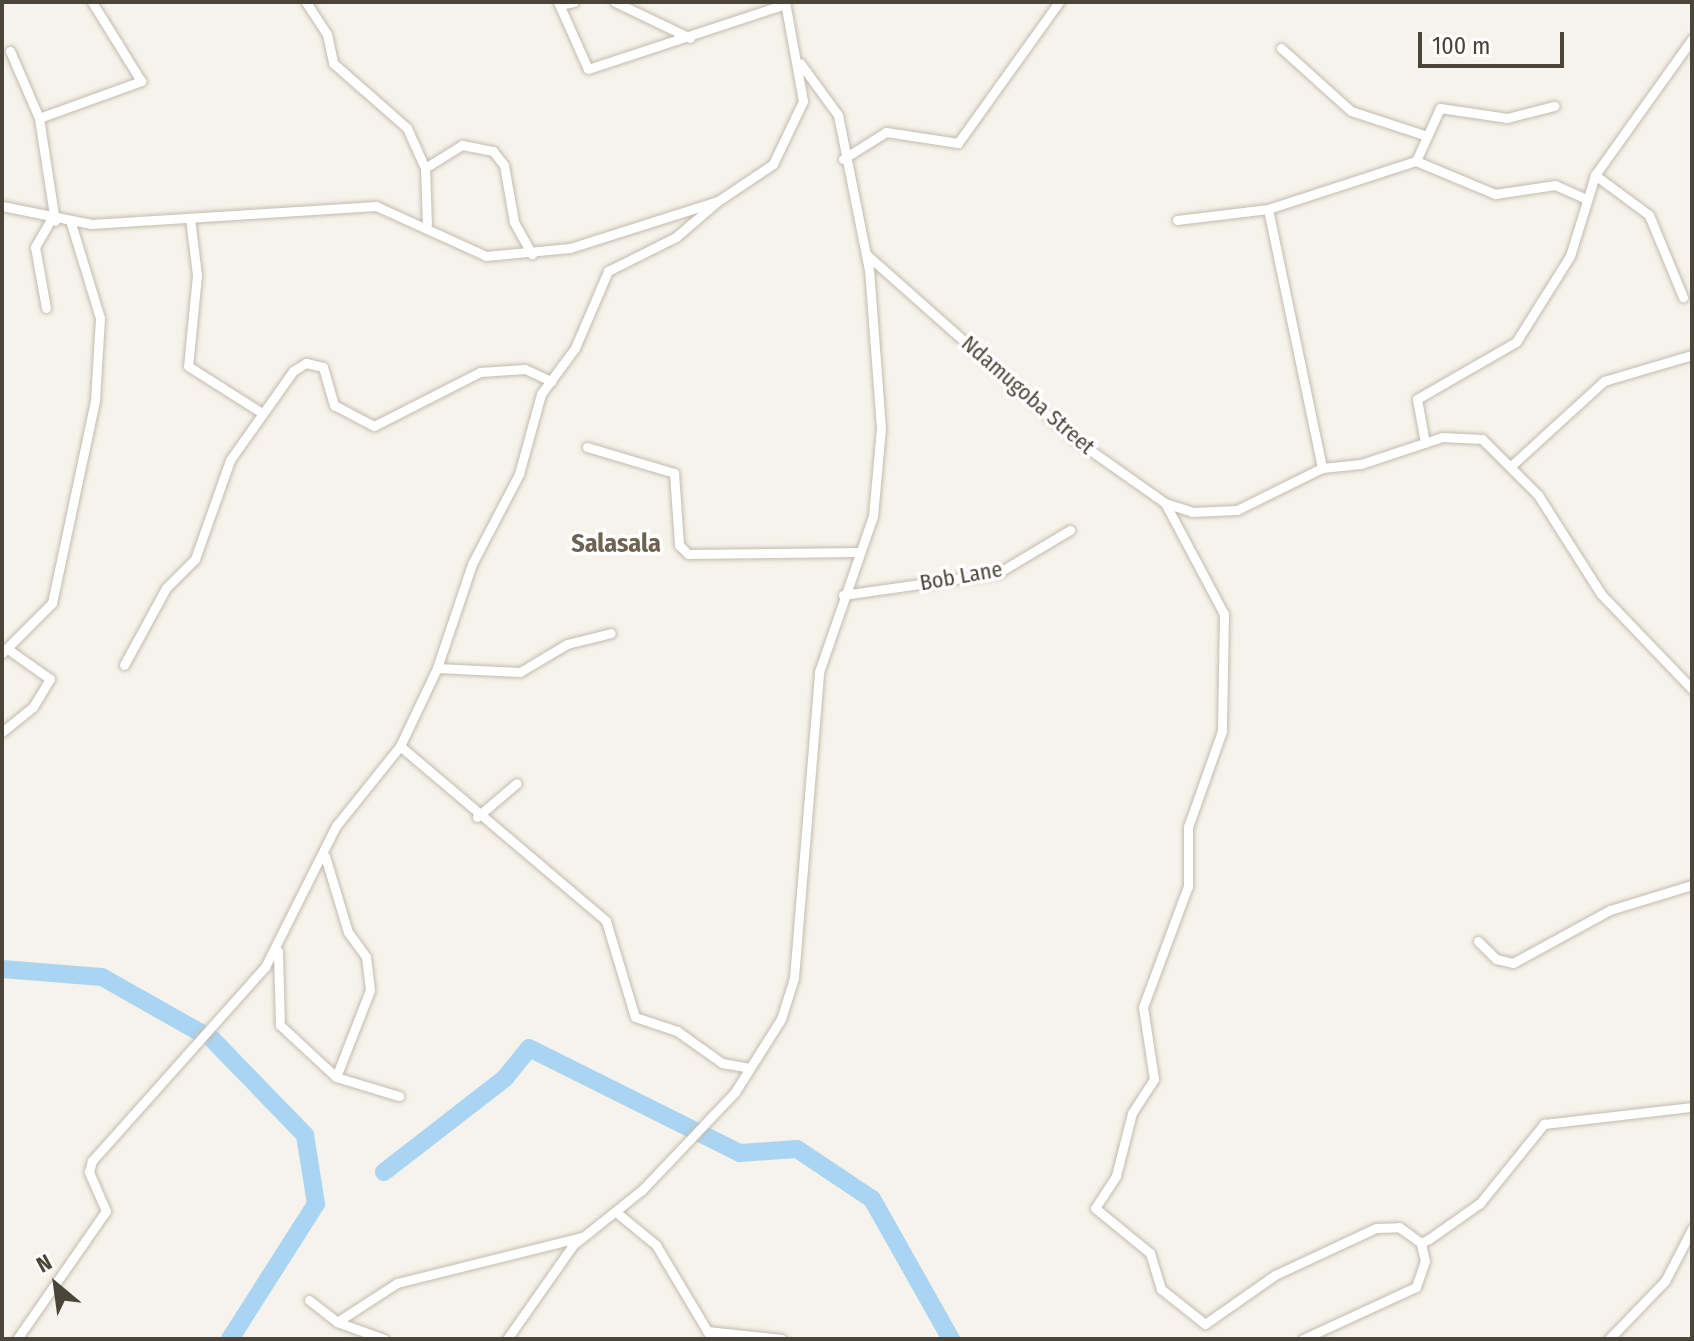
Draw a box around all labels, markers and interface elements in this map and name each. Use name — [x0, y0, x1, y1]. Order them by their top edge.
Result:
scale bar — [1422, 16, 1568, 66]
text: 100 m — [1432, 32, 1490, 60]
street label: Ndamugoba Street — [956, 330, 1100, 460]
district label: Salasala — [571, 528, 661, 560]
street label: Bob Lane — [918, 556, 1004, 596]
north arrow — [16, 1245, 96, 1325]
text: N — [32, 1249, 56, 1279]

